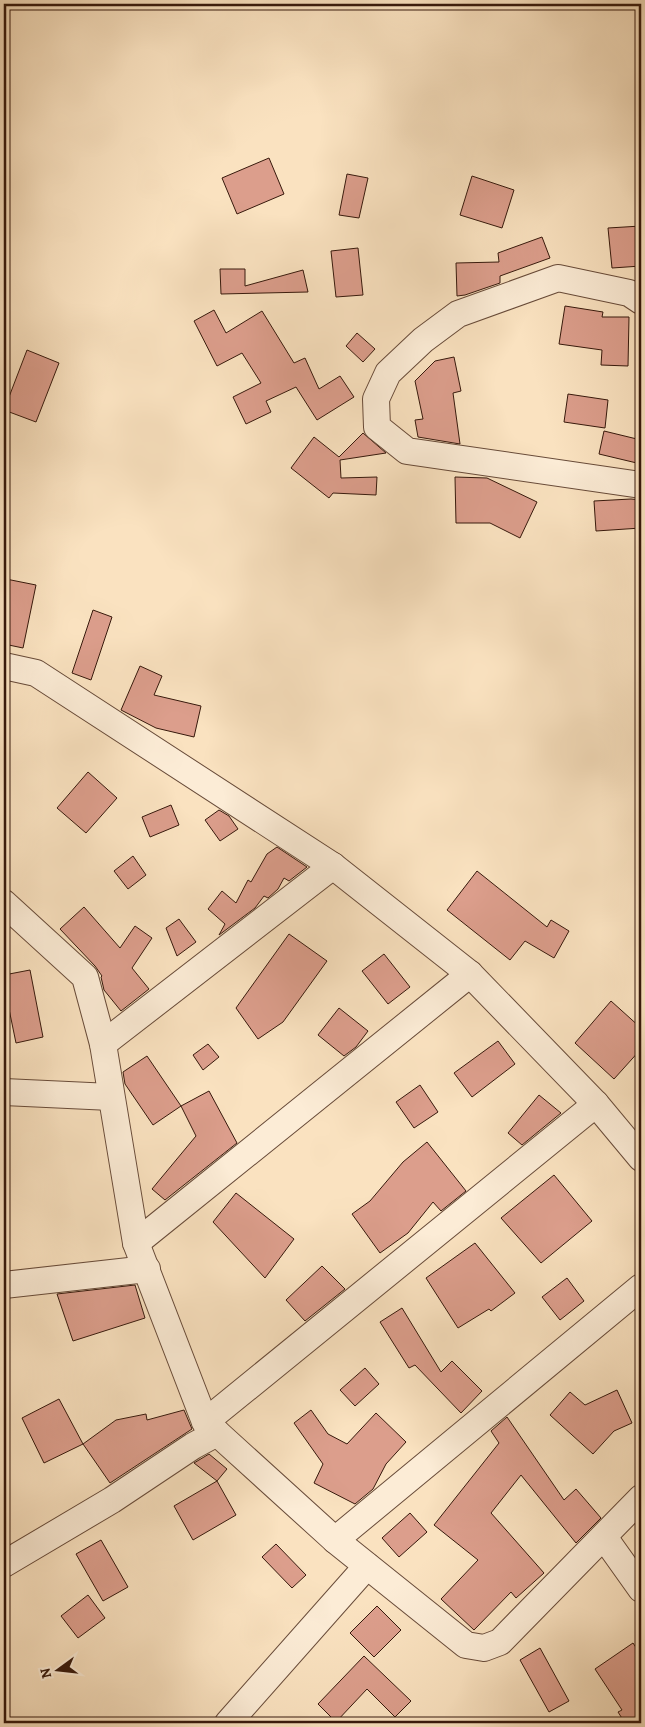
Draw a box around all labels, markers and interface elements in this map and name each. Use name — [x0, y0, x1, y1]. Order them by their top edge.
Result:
north arrow — [32, 1644, 82, 1694]
text: N — [35, 1666, 56, 1681]

